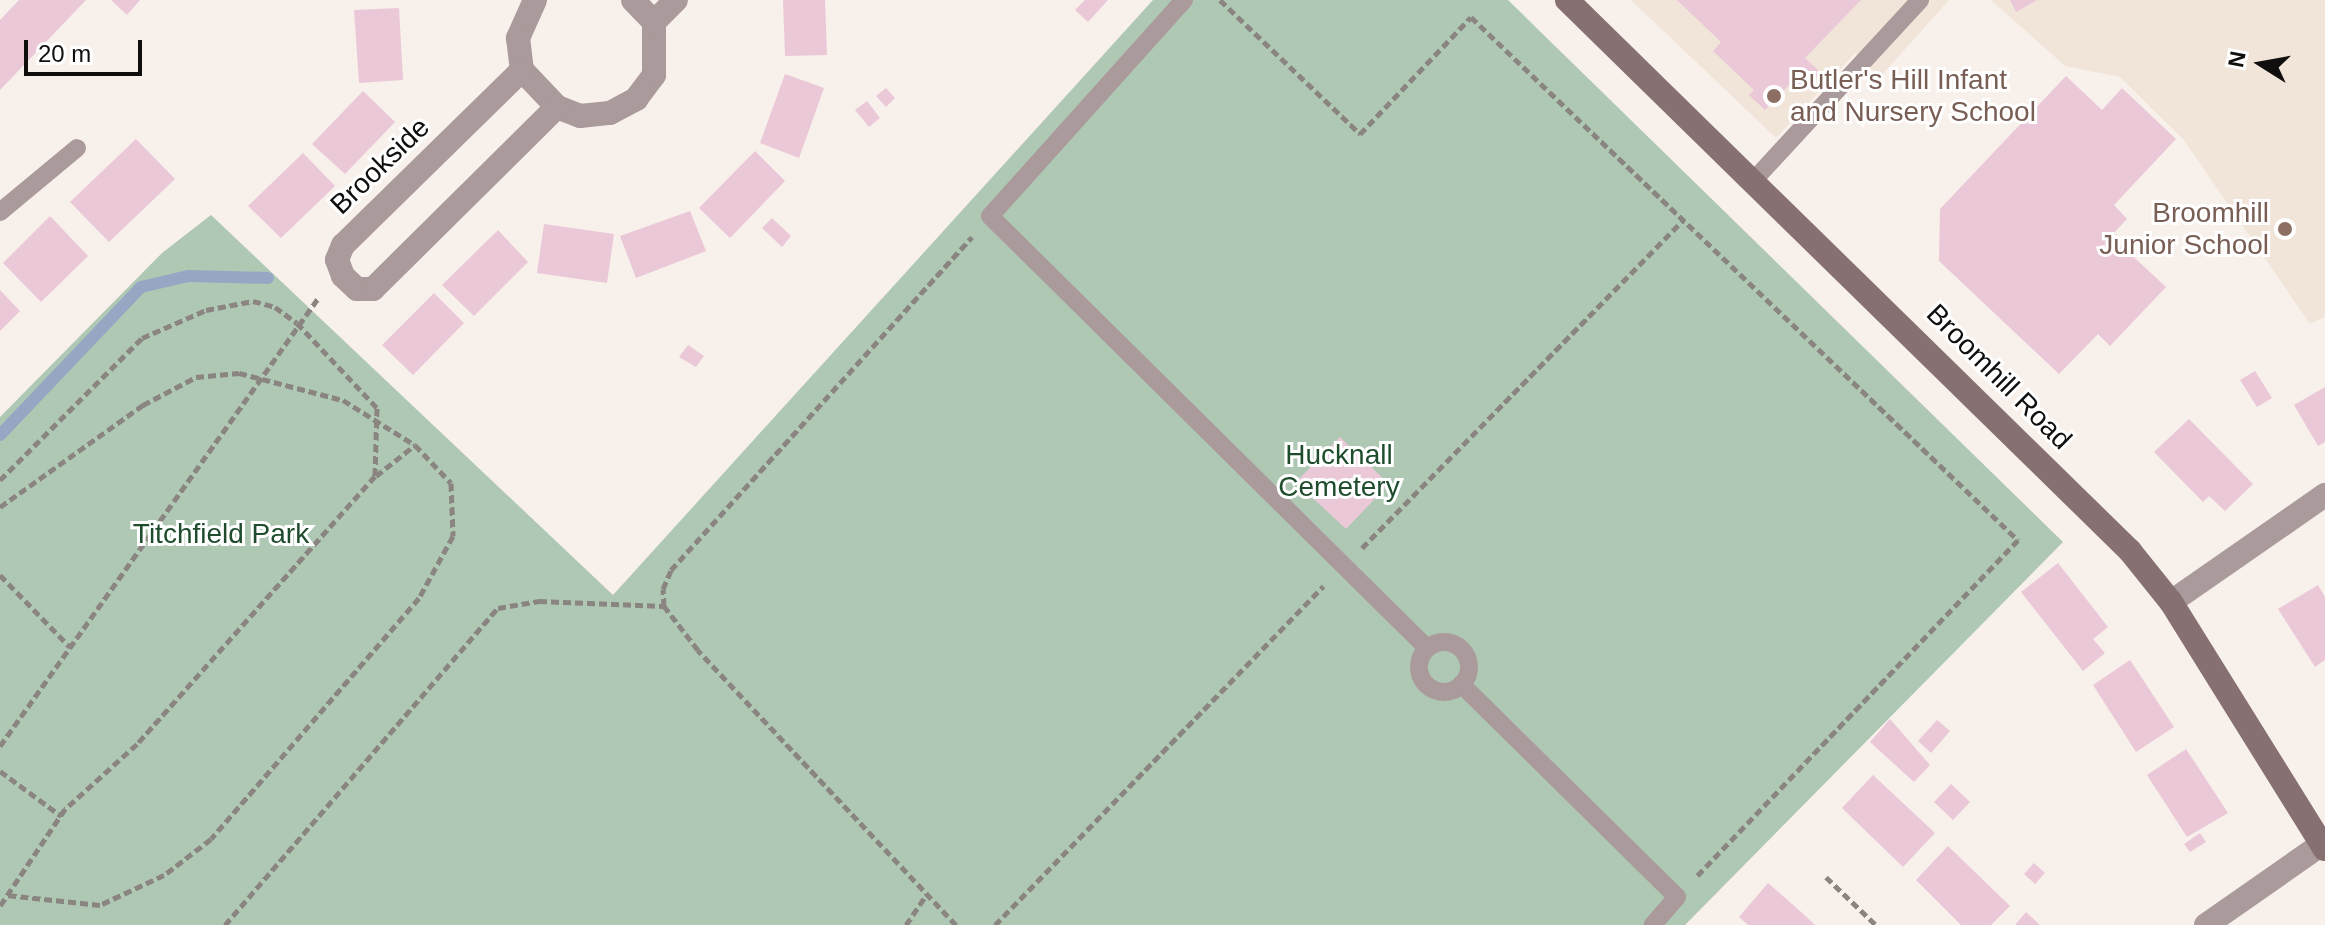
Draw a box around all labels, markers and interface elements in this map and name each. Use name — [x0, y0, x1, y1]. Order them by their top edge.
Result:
scale bar — [28, 24, 146, 74]
north arrow — [2221, 24, 2301, 104]
text: 20 m — [38, 40, 91, 67]
text: N — [2223, 49, 2251, 70]
place label: Butler's Hill Infant and Nursery School — [1790, 63, 2036, 129]
marker: Butler's Hill Infant and Nursery School — [1765, 87, 1783, 105]
street label: Brookside — [324, 111, 436, 221]
place label: Broomhill Junior School — [2099, 196, 2269, 262]
marker: Broomhill Junior School — [2276, 220, 2294, 238]
street label: Broomhill Road — [1919, 297, 2079, 457]
park label: Hucknall Cemetery — [1278, 438, 1400, 504]
park label: Titchfield Park — [133, 517, 309, 551]

